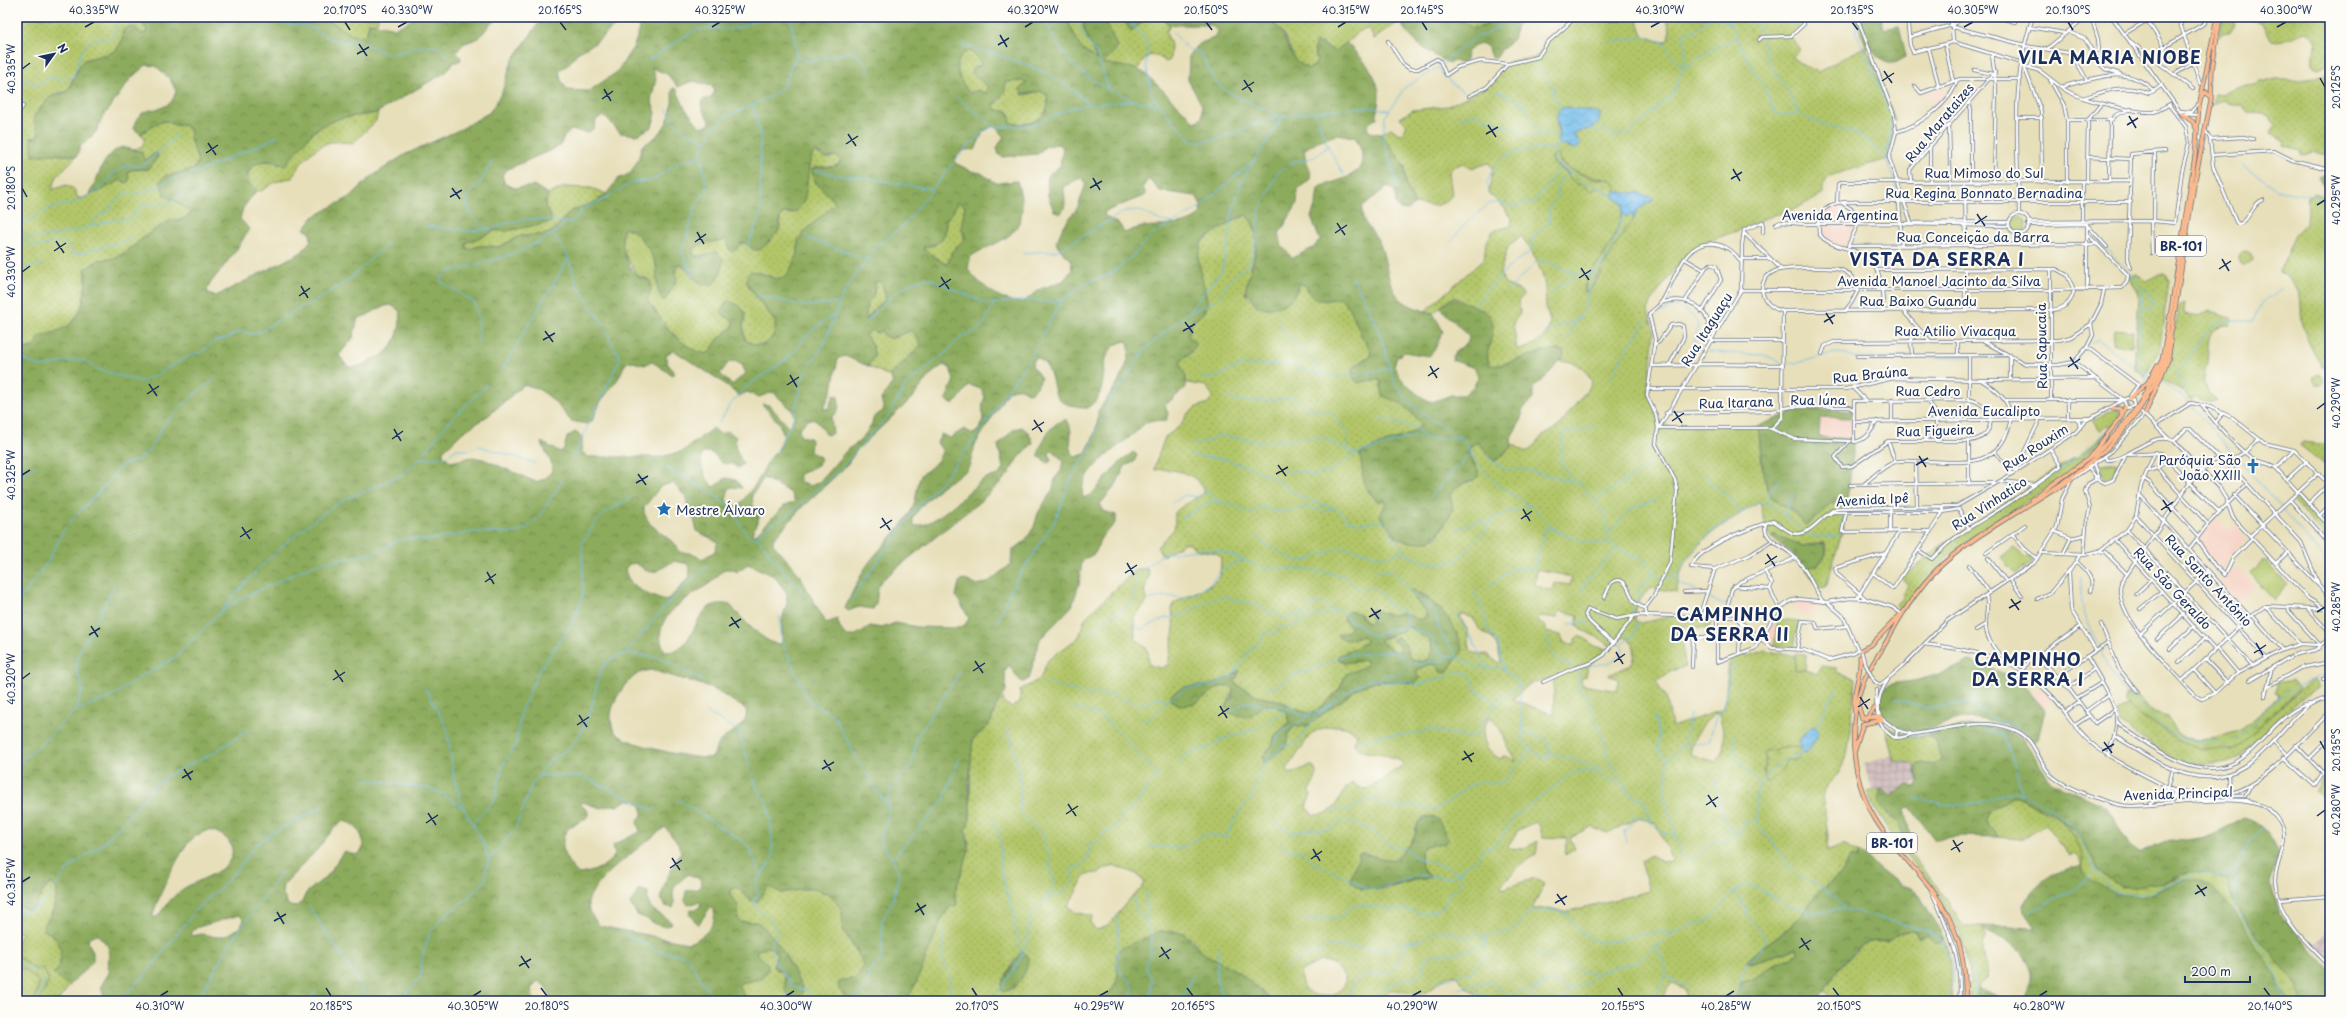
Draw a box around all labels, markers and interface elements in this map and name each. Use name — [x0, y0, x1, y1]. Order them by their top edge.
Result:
text: 40.335°W — [69, 2, 120, 17]
text: 20.170°S — [323, 2, 367, 17]
text: 40.330°W — [381, 2, 433, 17]
text: 20.165°S — [538, 2, 582, 17]
text: 40.325°W — [695, 2, 746, 17]
text: 40.320°W — [1007, 2, 1060, 17]
text: 20.150°S — [1184, 2, 1228, 17]
text: 40.315°W — [1322, 2, 1371, 17]
text: 20.145°S — [1400, 2, 1444, 17]
text: 40.310°W — [1636, 2, 1685, 17]
text: 20.135°S — [1830, 2, 1874, 17]
text: 40.305°W — [1947, 2, 1999, 17]
text: 20.130°S — [2046, 2, 2090, 17]
text: 40.300°W — [2260, 2, 2313, 17]
north arrow — [34, 34, 74, 74]
text: N — [53, 40, 72, 57]
text: 40.335°W — [3, 43, 18, 94]
district label: VILA MARIA NIOBE — [2018, 44, 2202, 70]
text: 20.125°S — [2328, 65, 2343, 109]
street label: Rua Marataizes — [1900, 78, 1978, 166]
street label: Rua Mimoso do Sul — [1924, 163, 2044, 182]
text: 20.180°S — [3, 166, 18, 210]
text: 40.295°W — [2328, 174, 2343, 225]
street label: Rua Regina Bonnato Bernadina — [1885, 183, 2084, 202]
street label: Avenida Argentina — [1782, 205, 1899, 224]
street label: Rua Conceição da Barra — [1897, 227, 2050, 246]
road number: BR-101 — [2156, 236, 2206, 256]
text: 40.330°W — [3, 246, 18, 298]
district label: VISTA DA SERRA I — [1849, 246, 2025, 272]
street label: Avenida Manoel Jacinto da Silva — [1837, 271, 2041, 290]
street label: Rua Itaguaçu — [1676, 288, 1736, 370]
street label: Rua Baixo Guandu — [1859, 291, 1977, 310]
street label: Rua Sapucaia — [2031, 302, 2051, 389]
street label: Rua Atilio Vivacqua — [1894, 321, 2016, 340]
street label: Rua Braúna — [1832, 361, 1909, 387]
text: 40.290°W — [2328, 377, 2343, 428]
street label: Rua Cedro — [1896, 381, 1960, 400]
street label: Rua Iúna — [1790, 390, 1847, 409]
street label: Rua Itarana — [1698, 391, 1774, 413]
street label: Avenida Eucalipto — [1928, 401, 2040, 420]
street label: Rua Figueira — [1896, 419, 1975, 441]
street label: Rua Rouxim — [1998, 419, 2072, 475]
text: 40.325°W — [3, 449, 18, 500]
place label: Paróquia São João XXIII — [2159, 450, 2241, 484]
church icon: Paróquia São João XXIII — [2244, 457, 2262, 475]
street label: Rua Vinhatico — [1948, 472, 2030, 534]
street label: Avenida Ipê — [1835, 488, 1909, 510]
place icon: Mestre Álvaro — [655, 500, 673, 518]
place label: Mestre Álvaro — [676, 500, 765, 519]
street label: Rua Santo Antônio — [2161, 530, 2257, 630]
street label: Rua São Geraldo — [2130, 543, 2216, 633]
text: 40.285°W — [2328, 581, 2343, 632]
district label: CAMPINHO DA SERRA II — [1671, 601, 1789, 647]
district label: CAMPINHO DA SERRA I — [1972, 646, 2084, 692]
text: 40.320°W — [3, 652, 18, 705]
text: 20.135°S — [2328, 728, 2343, 772]
street label: Avenida Principal — [2123, 782, 2233, 804]
text: 40.280°W — [2328, 784, 2343, 836]
road number: BR-101 — [1867, 833, 1917, 853]
text: 40.315°W — [3, 857, 18, 906]
scale bar — [2185, 958, 2250, 984]
text: 200 m — [2191, 962, 2231, 980]
text: 40.310°W — [136, 998, 185, 1013]
text: 20.185°S — [309, 998, 353, 1013]
text: 40.305°W — [447, 998, 499, 1013]
text: 20.180°S — [525, 998, 569, 1013]
text: 40.300°W — [760, 998, 813, 1013]
text: 20.170°S — [955, 998, 999, 1013]
text: 40.295°W — [1074, 998, 1125, 1013]
text: 20.165°S — [1171, 998, 1215, 1013]
text: 40.290°W — [1387, 998, 1438, 1013]
text: 20.155°S — [1601, 998, 1645, 1013]
text: 40.285°W — [1701, 998, 1752, 1013]
text: 20.150°S — [1817, 998, 1861, 1013]
text: 40.280°W — [2013, 998, 2065, 1013]
text: 20.140°S — [2248, 998, 2292, 1013]

